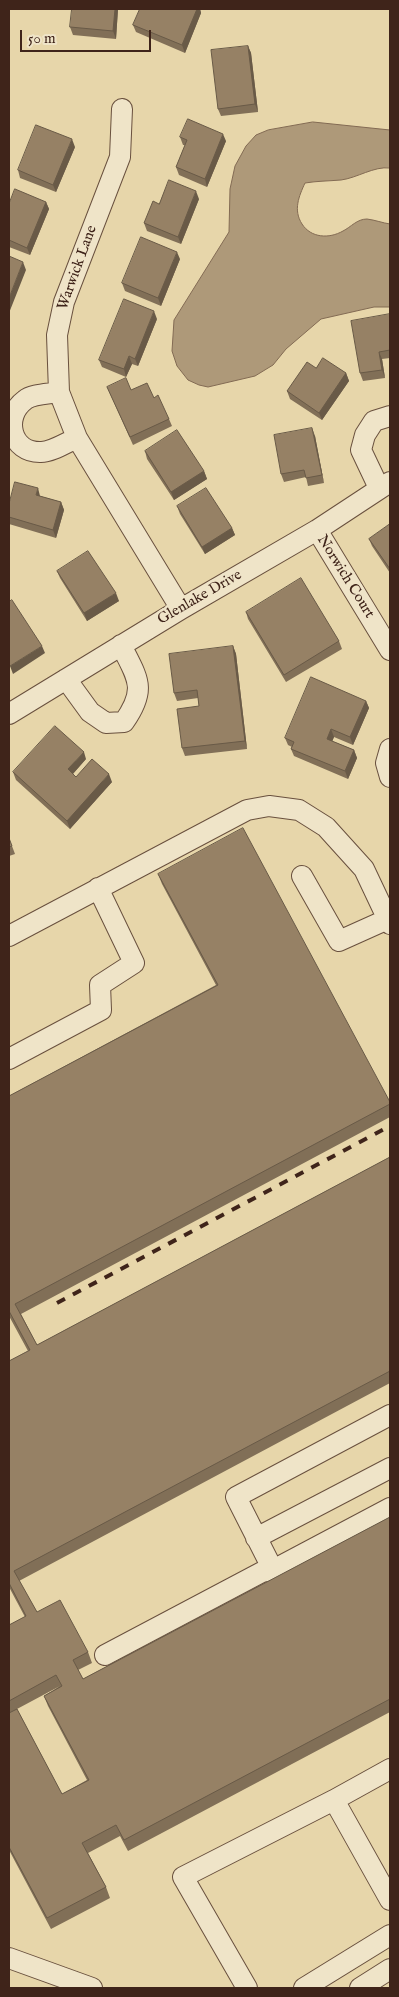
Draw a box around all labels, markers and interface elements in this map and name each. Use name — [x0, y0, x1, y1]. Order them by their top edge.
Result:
scale bar — [22, 20, 154, 52]
text: 50 m — [28, 29, 56, 48]
street label: Warwick Lane — [54, 223, 102, 313]
street label: Norwich Court — [312, 532, 378, 622]
street label: Glenlake Drive — [155, 567, 245, 629]

